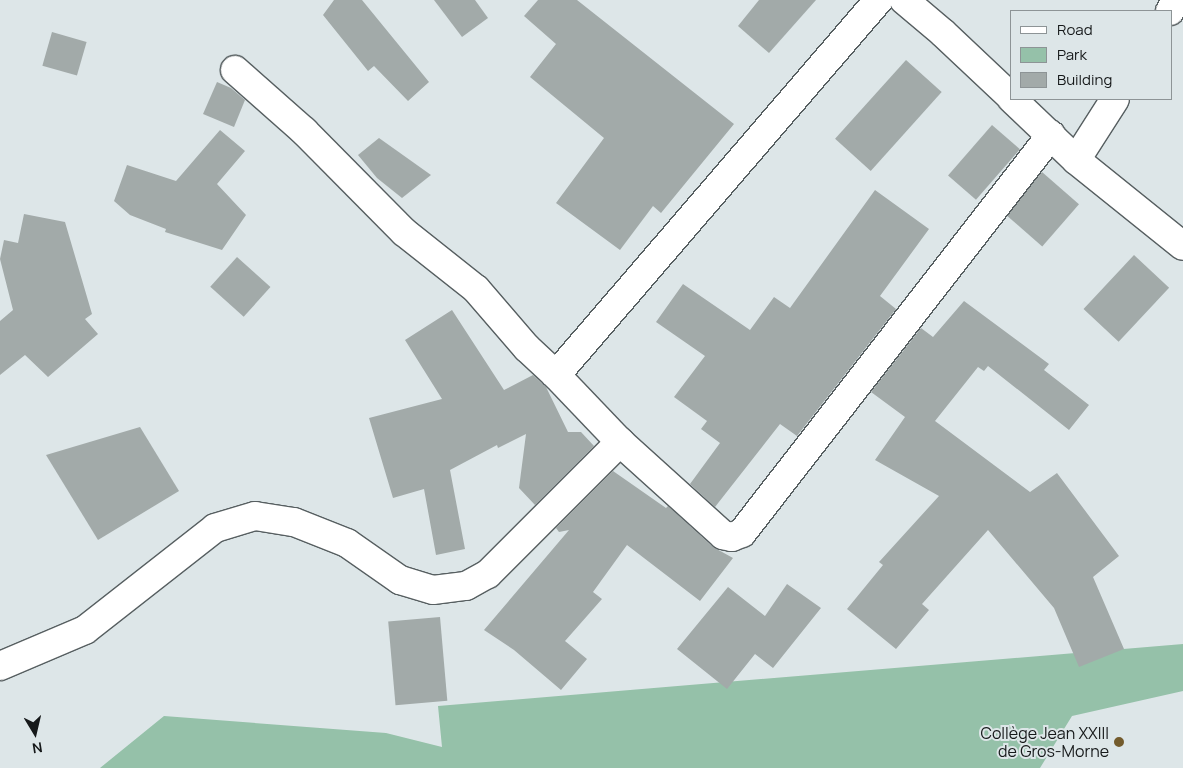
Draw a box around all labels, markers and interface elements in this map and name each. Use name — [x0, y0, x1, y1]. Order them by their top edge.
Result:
legend — [1010, 10, 1173, 100]
text: Road — [1057, 19, 1093, 40]
text: Park — [1057, 44, 1087, 65]
text: Building — [1057, 69, 1112, 90]
north arrow — [10, 708, 60, 758]
place label: Collège Jean XXIII de Gros-Morne — [980, 723, 1109, 761]
marker: Collège Jean XXIII de Gros-Morne — [1113, 736, 1125, 748]
text: N — [31, 738, 44, 758]

